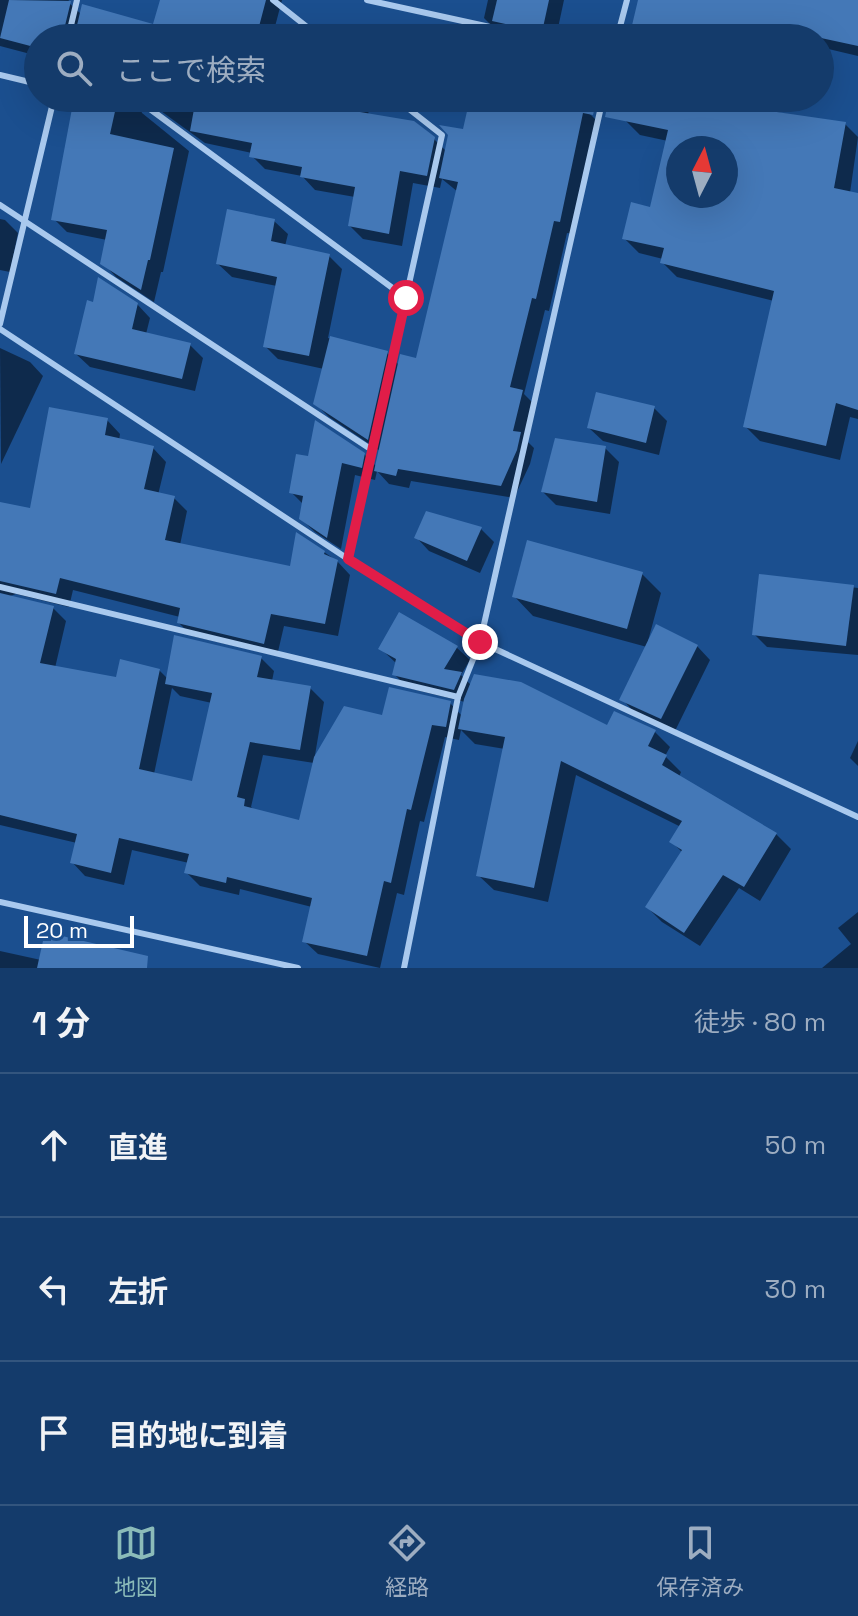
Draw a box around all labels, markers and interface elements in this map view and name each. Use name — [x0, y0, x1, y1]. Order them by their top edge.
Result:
search box — [24, 24, 834, 112]
icon: search — [52, 46, 96, 90]
text: ここで検索 — [116, 51, 266, 90]
north arrow — [666, 136, 738, 208]
route start — [388, 280, 424, 316]
route end — [462, 624, 498, 660]
scale bar — [24, 912, 134, 948]
text: 20 m — [36, 916, 88, 944]
text: 1 分 — [32, 1002, 90, 1045]
text: 徒歩 · 80 m — [694, 1005, 826, 1039]
icon: ahead — [32, 1123, 76, 1167]
text: 直進 — [108, 1128, 168, 1167]
text: 50 m — [765, 1128, 826, 1162]
icon: left — [32, 1267, 76, 1311]
text: 左折 — [108, 1272, 168, 1311]
text: 30 m — [765, 1272, 826, 1306]
icon: arrive — [32, 1411, 76, 1455]
text: 目的地に到着 — [108, 1416, 288, 1455]
tab: 地図 — [114, 1521, 158, 1601]
tab: 経路 — [385, 1521, 429, 1601]
tab: 保存済み — [656, 1521, 744, 1601]

